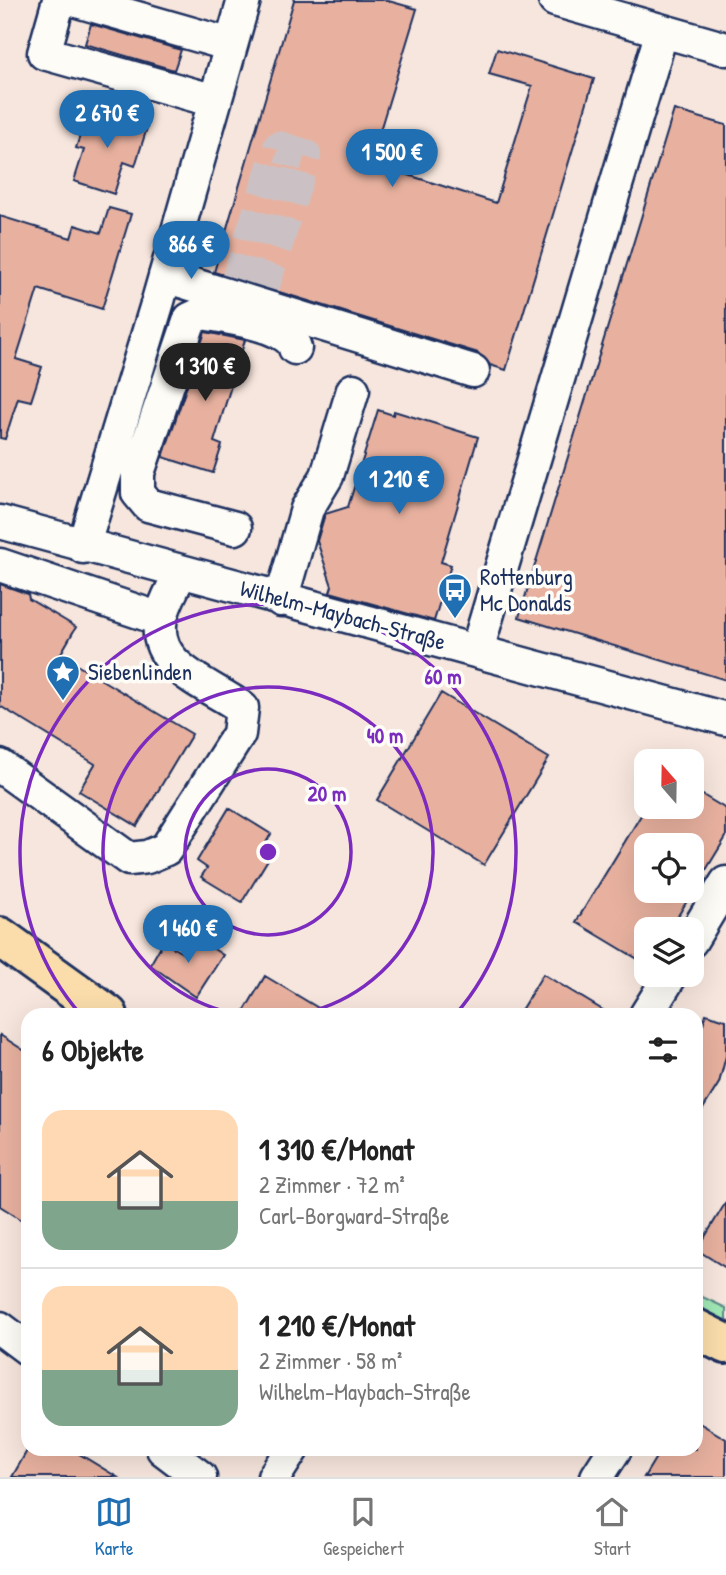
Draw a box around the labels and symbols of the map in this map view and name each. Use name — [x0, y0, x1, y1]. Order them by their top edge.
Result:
pin: 2 670 € — [42, 90, 172, 150]
pin: 1 500 € — [327, 130, 457, 189]
pin: 866 € — [142, 222, 240, 281]
pin: 1 310 € — [140, 344, 270, 403]
pin: 1 210 € — [334, 456, 464, 516]
place label: Rottenburg Mc Donalds — [480, 561, 573, 618]
bus stop icon: Rottenburg Mc Donalds — [436, 571, 474, 620]
street label: Wilhelm-Maybach-Straße — [237, 572, 449, 657]
place icon: Siebenlinden — [44, 653, 82, 702]
place label: Siebenlinden — [88, 656, 192, 687]
text: 60 m — [425, 662, 461, 691]
text: 40 m — [367, 721, 403, 750]
north arrow — [634, 749, 704, 819]
text: 20 m — [308, 779, 346, 808]
centre of rings — [256, 840, 280, 864]
pin: 1 460 € — [123, 906, 253, 965]

